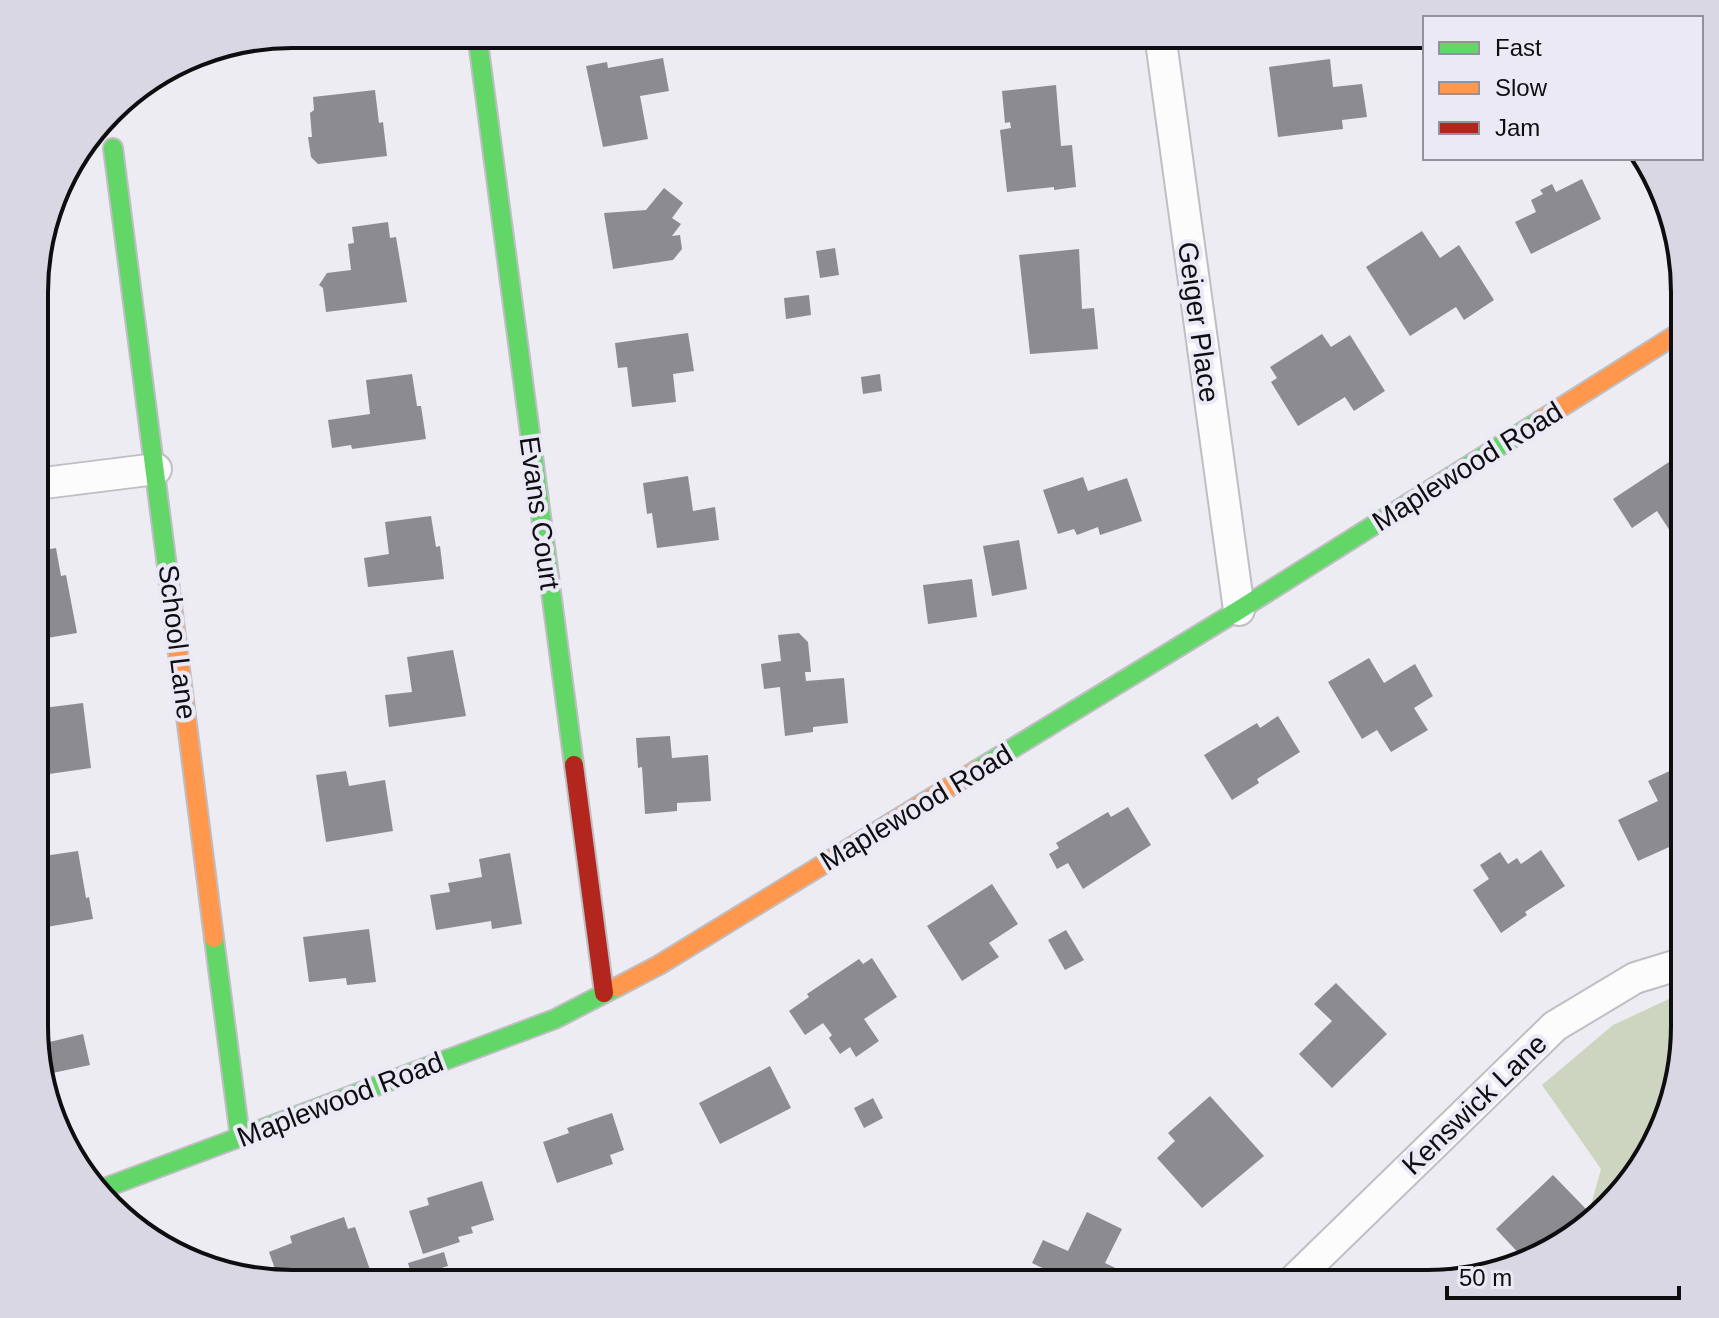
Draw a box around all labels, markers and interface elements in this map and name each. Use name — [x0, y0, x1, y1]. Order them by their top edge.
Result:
legend — [1423, 16, 1703, 160]
text: Fast — [1495, 34, 1542, 61]
text: Slow — [1495, 74, 1548, 101]
text: Jam — [1495, 114, 1540, 141]
street label: Geiger Place — [1172, 240, 1225, 404]
street label: Maplewood Road — [1367, 396, 1568, 537]
street label: Evans Court — [513, 435, 566, 592]
street label: School Lane — [153, 563, 202, 721]
street label: Maplewood Road — [815, 738, 1018, 877]
street label: Kenswick Lane — [1396, 1028, 1553, 1181]
street label: Maplewood Road — [233, 1046, 447, 1153]
scale bar — [1447, 1250, 1679, 1300]
text: 50 m — [1459, 1264, 1512, 1291]

